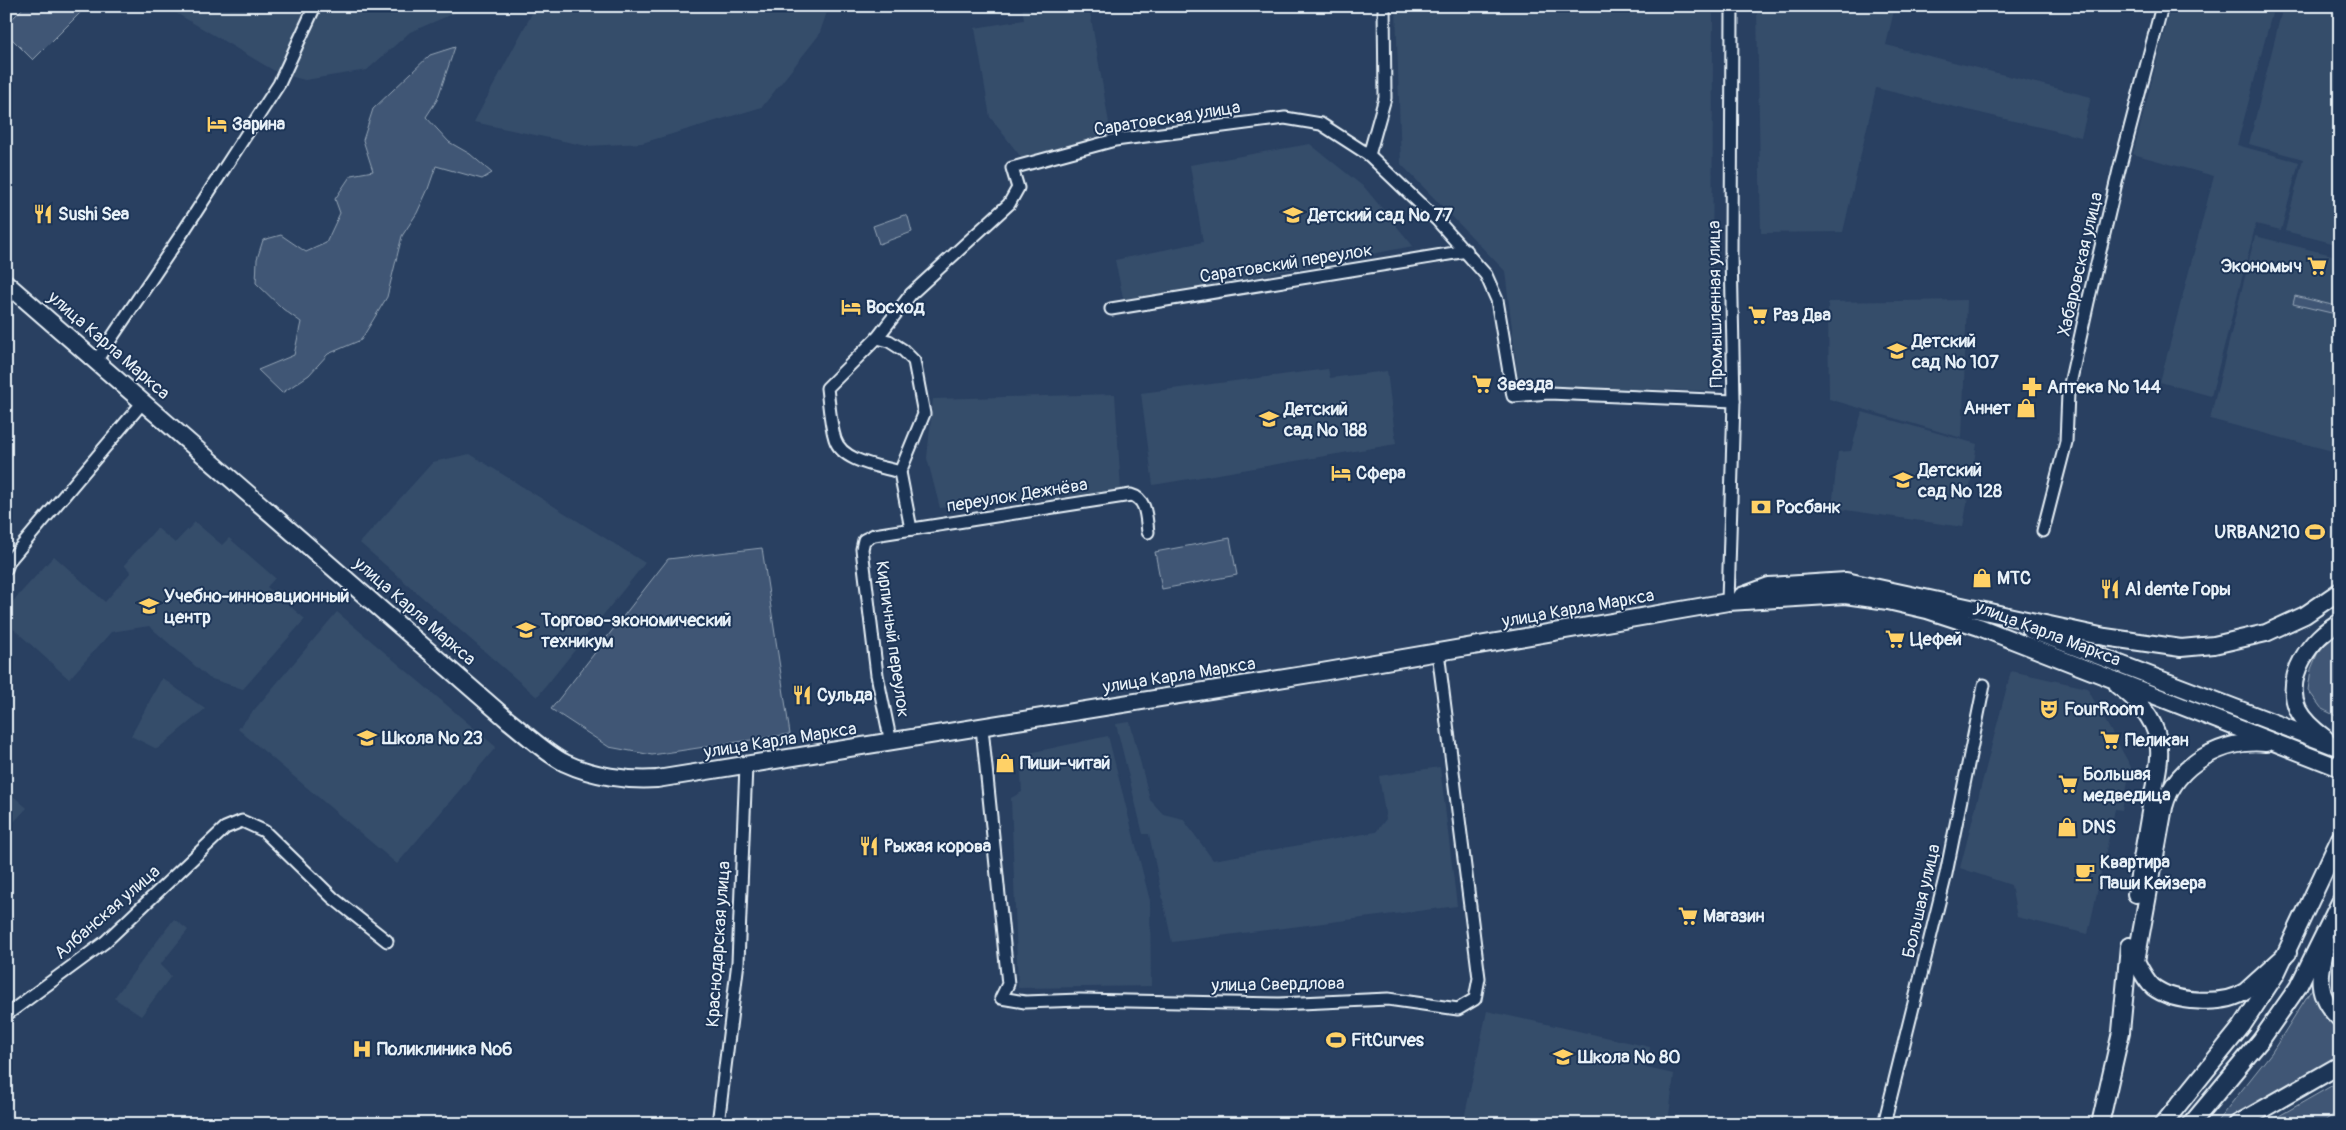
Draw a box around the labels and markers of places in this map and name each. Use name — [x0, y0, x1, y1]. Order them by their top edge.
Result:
hotel icon: Зарина — [206, 113, 228, 135]
place label: Зарина — [232, 113, 286, 136]
restaurant icon: Sushi Sea — [32, 203, 54, 225]
place label: Sushi Sea — [58, 203, 130, 226]
school or university icon: Детский сад № 77 — [1282, 204, 1304, 226]
place label: Детский сад № 77 — [1307, 204, 1453, 227]
place label: Экономыч — [2221, 255, 2302, 278]
supermarket icon: Экономыч — [2306, 255, 2328, 277]
hotel icon: Восход — [840, 296, 862, 318]
place label: Восход — [866, 296, 925, 319]
supermarket icon: Раз Два — [1747, 304, 1769, 326]
place label: Раз Два — [1773, 304, 1832, 327]
place label: Детский сад № 107 — [1911, 330, 1999, 374]
school or university icon: Детский сад № 107 — [1886, 340, 1908, 362]
supermarket icon: Звезда — [1471, 373, 1493, 395]
place label: Звезда — [1497, 373, 1554, 396]
pharmacy icon: Аптека № 144 — [2021, 376, 2043, 398]
place label: Аптека № 144 — [2047, 376, 2162, 399]
place label: Аннет — [1963, 397, 2012, 420]
shop icon: Аннет — [2015, 397, 2037, 419]
place label: Детский сад № 188 — [1283, 398, 1367, 442]
school or university icon: Детский сад № 188 — [1258, 408, 1280, 430]
place label: Детский сад № 128 — [1917, 459, 2002, 503]
hotel icon: Сфера — [1330, 462, 1352, 484]
place label: Сфера — [1356, 462, 1406, 485]
school or university icon: Детский сад № 128 — [1892, 469, 1914, 491]
bank icon: Росбанк — [1750, 496, 1772, 518]
place label: Росбанк — [1776, 496, 1841, 519]
place label: URBAN210 — [2214, 521, 2300, 544]
sports icon: URBAN210 — [2304, 521, 2326, 543]
shop icon: МТС — [1971, 567, 1993, 589]
place label: МТС — [1997, 567, 2031, 590]
restaurant icon: Al dente Горы — [2099, 578, 2121, 600]
place label: Al dente Горы — [2125, 578, 2231, 601]
place label: Учебно-инновационный центр — [164, 585, 349, 629]
school or university icon: Учебно-инновационный центр — [138, 595, 160, 617]
place label: Торгово-экономический техникум — [540, 609, 731, 653]
school or university icon: Торгово-экономический техникум — [515, 619, 537, 641]
supermarket icon: Цефей — [1884, 628, 1906, 650]
place label: Цефей — [1910, 628, 1962, 651]
restaurant icon: Сульда — [791, 684, 813, 706]
place label: Сульда — [817, 684, 873, 707]
theatre icon: FourRoom — [2038, 698, 2060, 720]
place label: FourRoom — [2064, 698, 2144, 721]
school or university icon: Школа № 23 — [356, 727, 378, 749]
place label: Школа № 23 — [381, 727, 483, 750]
supermarket icon: Пеликан — [2099, 729, 2121, 751]
place label: Пеликан — [2125, 729, 2189, 752]
shop icon: Пиши-читай — [994, 752, 1016, 774]
place label: Пиши-читай — [1020, 752, 1110, 775]
place label: Большая медведица — [2083, 763, 2171, 807]
supermarket icon: Большая медведица — [2057, 773, 2079, 795]
shop icon: DNS — [2056, 816, 2078, 838]
place label: DNS — [2082, 816, 2116, 839]
restaurant icon: Рыжая корова — [858, 835, 880, 857]
place label: Рыжая корова — [884, 835, 992, 858]
place label: Квартира Паши Кейзера — [2100, 851, 2207, 895]
cafe icon: Квартира Паши Кейзера — [2074, 861, 2096, 883]
supermarket icon: Магазин — [1677, 905, 1699, 927]
place label: Магазин — [1703, 905, 1765, 928]
sports icon: FitCurves — [1325, 1029, 1347, 1051]
place label: FitCurves — [1351, 1029, 1425, 1052]
hospital icon: Поликлиника №6 — [351, 1038, 373, 1060]
place label: Поликлиника №6 — [377, 1038, 513, 1061]
school or university icon: Школа № 80 — [1552, 1046, 1574, 1068]
place label: Школа № 80 — [1577, 1046, 1681, 1069]

